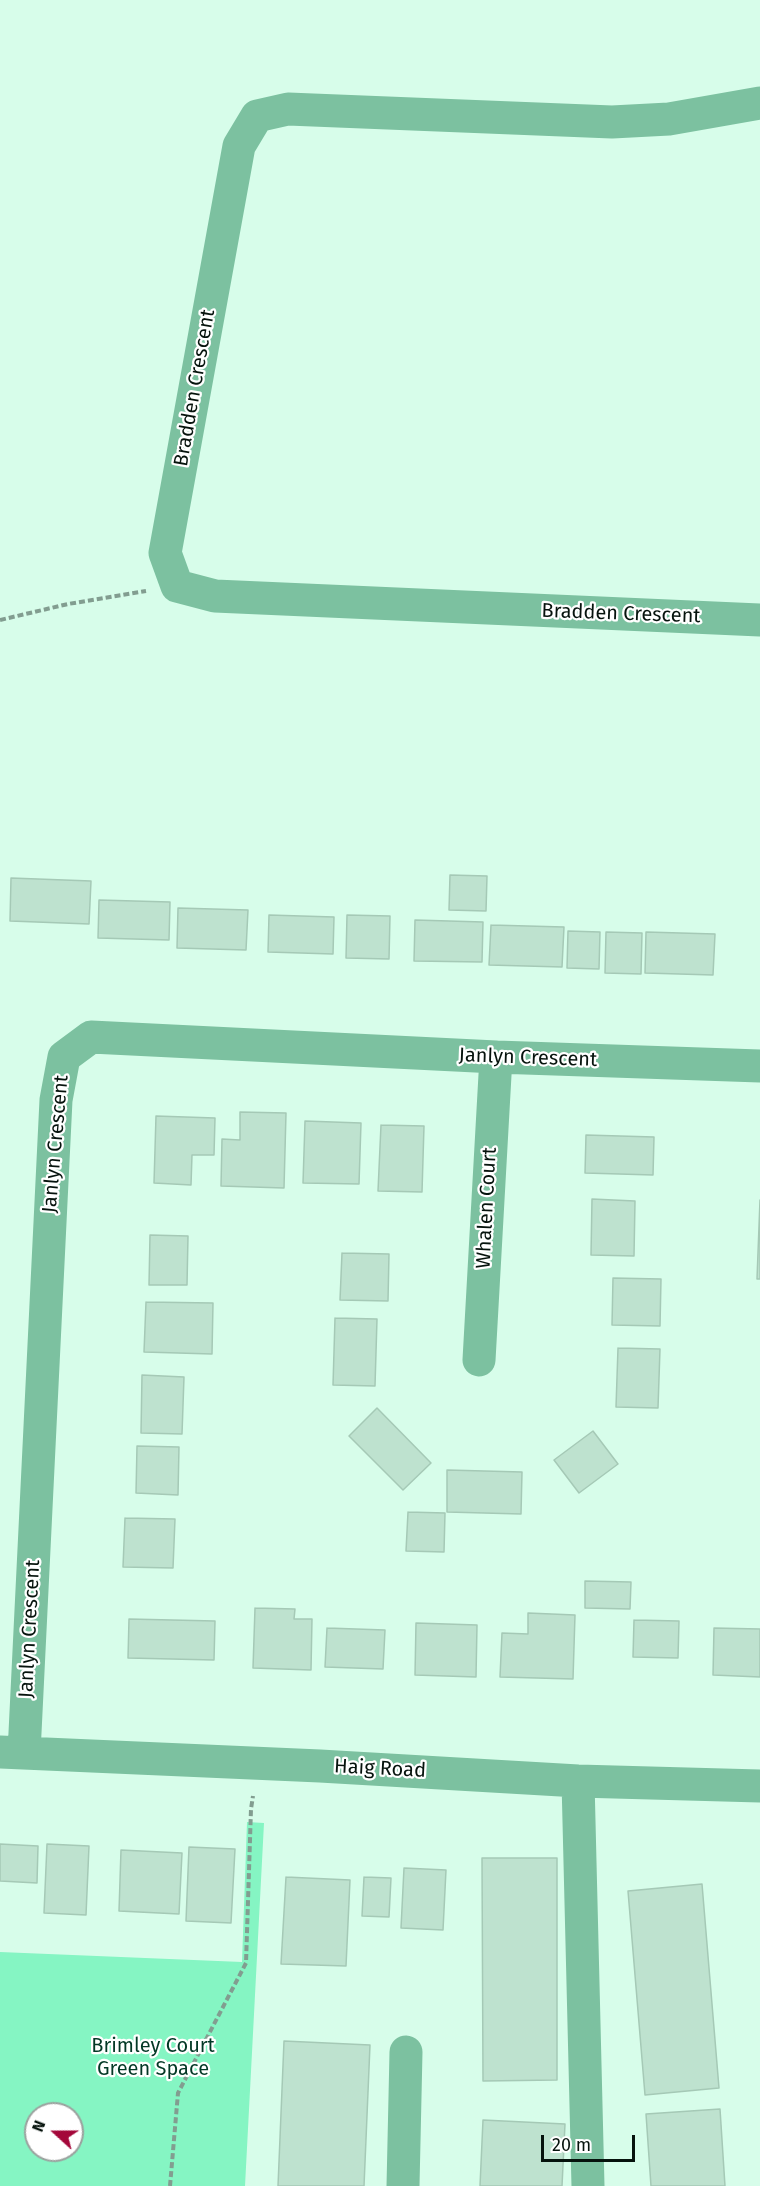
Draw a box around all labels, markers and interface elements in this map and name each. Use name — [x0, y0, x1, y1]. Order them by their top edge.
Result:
street label: Bradden Crescent — [169, 308, 221, 468]
street label: Bradden Crescent — [541, 599, 701, 629]
street label: Janlyn Crescent — [458, 1044, 598, 1072]
street label: Janlyn Crescent — [38, 1074, 74, 1214]
street label: Whalen Court — [472, 1147, 502, 1269]
street label: Janlyn Crescent — [14, 1559, 46, 1699]
street label: Haig Road — [333, 1755, 427, 1783]
park label: Brimley Court Green Space — [91, 2034, 215, 2081]
north arrow — [24, 2102, 84, 2162]
text: N — [28, 2118, 49, 2134]
scale bar — [544, 2123, 638, 2161]
text: 20 m — [552, 2134, 591, 2156]

